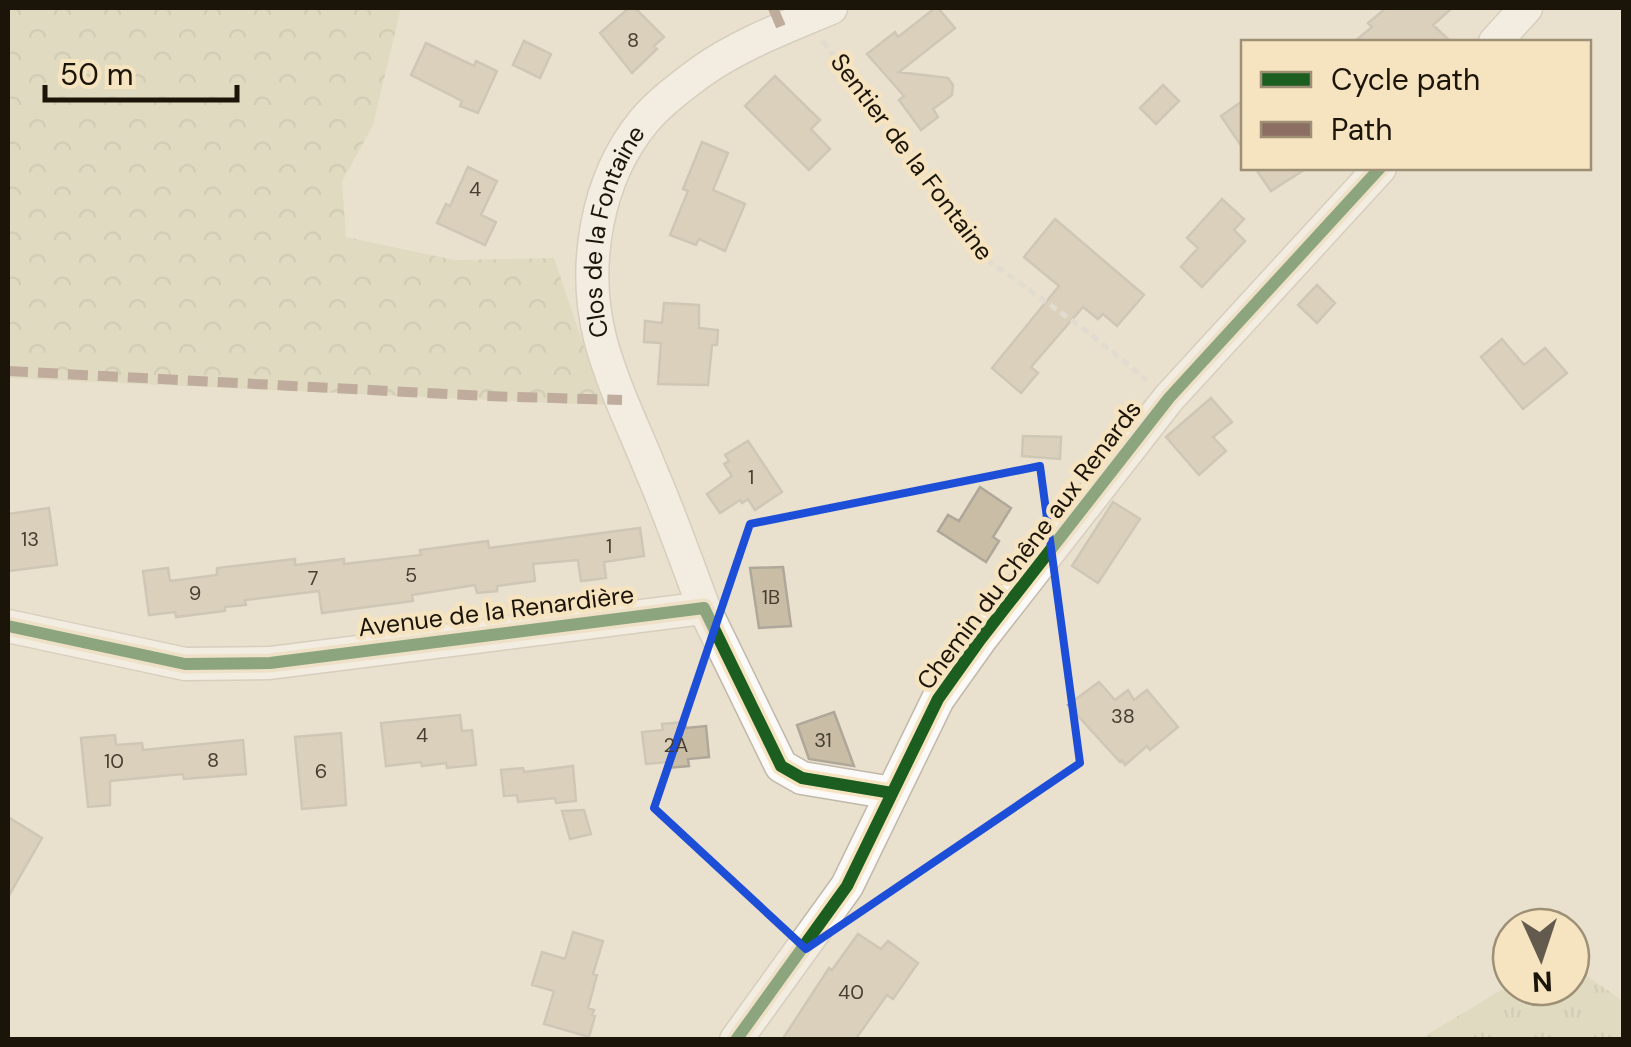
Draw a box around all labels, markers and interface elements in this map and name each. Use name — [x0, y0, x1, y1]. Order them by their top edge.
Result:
house number: 8 — [627, 27, 639, 53]
scale bar — [45, 40, 238, 102]
legend — [1241, 40, 1591, 170]
street label: Sentier de la Fontaine — [823, 47, 1001, 267]
text: 50 m — [60, 55, 134, 94]
text: Cycle path — [1331, 60, 1480, 99]
text: Path — [1331, 110, 1393, 149]
street label: Clos de la Fontaine — [576, 118, 652, 341]
house number: 4 — [469, 176, 481, 202]
street label: Chemin du Chêne aux Renards — [909, 394, 1149, 696]
house number: 1 — [748, 464, 754, 490]
house number: 13 — [21, 526, 39, 552]
house number: 1 — [606, 533, 612, 559]
house number: 5 — [405, 562, 417, 588]
house number: 7 — [308, 565, 318, 591]
street label: Avenue de la Renardière — [356, 578, 636, 644]
house number: 9 — [189, 580, 201, 606]
house number: 1B — [762, 584, 780, 610]
house number: 38 — [1111, 703, 1135, 729]
house number: 4 — [416, 722, 428, 748]
house number: 31 — [814, 727, 832, 753]
house number: 2A — [664, 732, 688, 758]
house number: 8 — [207, 747, 219, 773]
house number: 10 — [104, 748, 124, 774]
house number: 6 — [315, 758, 327, 784]
north arrow — [1491, 907, 1591, 1007]
text: N — [1531, 962, 1553, 1000]
house number: 40 — [838, 979, 864, 1005]

